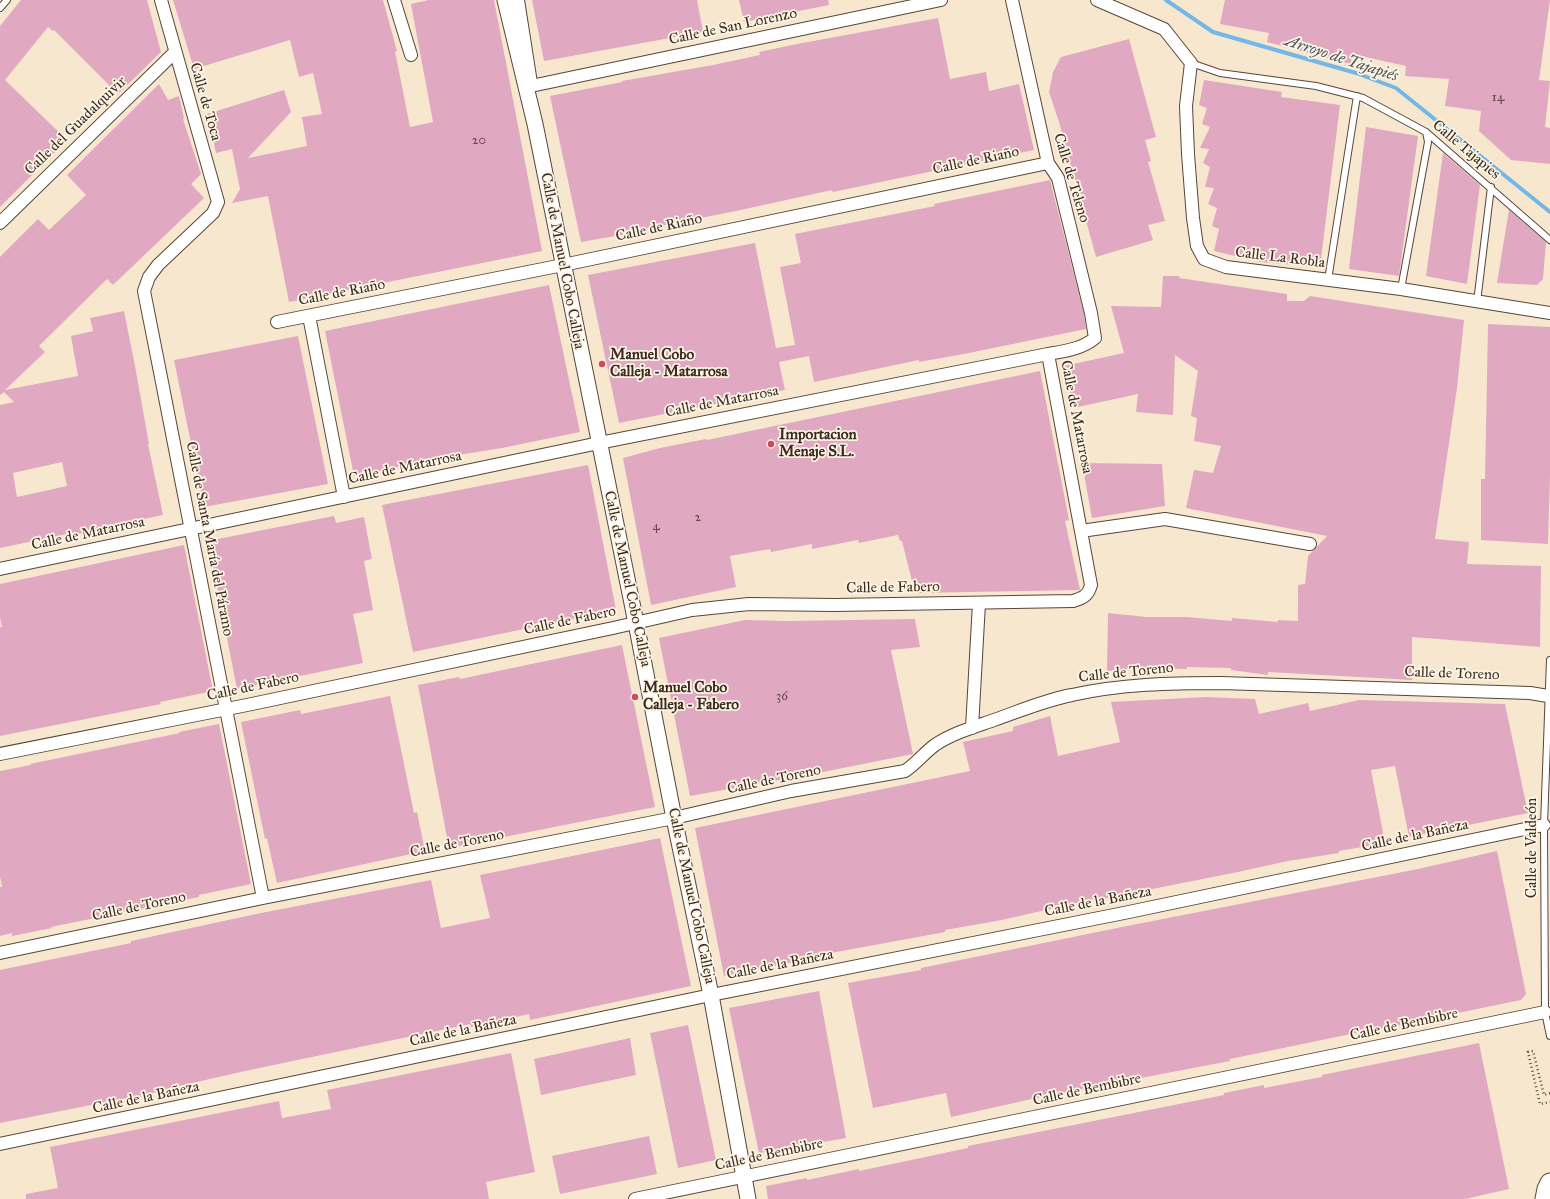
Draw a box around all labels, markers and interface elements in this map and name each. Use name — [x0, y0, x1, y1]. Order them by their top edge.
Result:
street label: Calle de San Lorenzo — [667, 5, 799, 49]
water label: Arroyo de Tajapiés — [1282, 32, 1400, 86]
street label: Calle de Toca — [185, 61, 225, 143]
street label: Calle del Guadalquivir — [21, 73, 131, 179]
house number: 14 — [1492, 90, 1504, 106]
street label: Calle Tajapies — [1428, 116, 1504, 184]
street label: Calle de Teleno — [1049, 131, 1093, 225]
house number: 20 — [472, 133, 486, 149]
street label: Calle de Riaño — [931, 143, 1021, 179]
street label: Calle de Manuel Cobo Calleja — [536, 171, 588, 351]
street label: Calle de Riaño — [614, 210, 704, 246]
street label: Calle La Robla — [1234, 244, 1326, 272]
street label: Calle de Riaño — [297, 276, 387, 310]
place label: Manuel Cobo Calleja - Matarrosa — [610, 346, 728, 381]
marker: Manuel Cobo Calleja - Matarrosa — [597, 359, 607, 369]
street label: Calle de Matarrosa — [1056, 359, 1096, 475]
street label: Calle de Matarrosa — [664, 382, 780, 422]
place label: Importacion Menaje S.L. — [779, 426, 857, 461]
marker: Importacion Menaje S.L. — [766, 439, 776, 449]
street label: Calle de Santa María del Páramo — [181, 440, 237, 638]
street label: Calle de Matarrosa — [347, 447, 463, 489]
street label: Calle de Manuel Cobo Calleja — [600, 489, 654, 669]
house number: 2 — [695, 510, 701, 526]
street label: Calle de Matarrosa — [30, 513, 146, 555]
house number: 4 — [652, 519, 660, 535]
street label: Calle de Fabero — [846, 578, 940, 598]
street label: Calle de Fabero — [522, 602, 618, 640]
street label: Calle de Toreno — [1078, 659, 1174, 687]
street label: Calle de Toreno — [1404, 663, 1500, 685]
street label: Calle de Fabero — [205, 668, 301, 706]
place label: Manuel Cobo Calleja - Fabero — [643, 679, 739, 714]
house number: 36 — [776, 689, 788, 705]
marker: Manuel Cobo Calleja - Fabero — [630, 692, 640, 702]
street label: Calle de Toreno — [726, 761, 822, 799]
street label: Calle de Valdeón — [1523, 798, 1541, 898]
street label: Calle de Manuel Cobo Calleja — [664, 806, 718, 986]
street label: Calle de la Bañeza — [1360, 816, 1470, 856]
street label: Calle de Toreno — [408, 826, 506, 862]
street label: Calle de la Bañeza — [1043, 883, 1153, 921]
street label: Calle de Toreno — [91, 888, 187, 926]
street label: Calle de la Bañeza — [725, 946, 835, 984]
street label: Calle de Bembibre — [1348, 1005, 1460, 1045]
street label: Calle de la Bañeza — [408, 1011, 518, 1051]
street label: Calle de Bembibre — [1031, 1070, 1143, 1110]
street label: Calle de la Bañeza — [91, 1078, 201, 1118]
street label: Calle de Bembibre — [713, 1135, 825, 1175]

